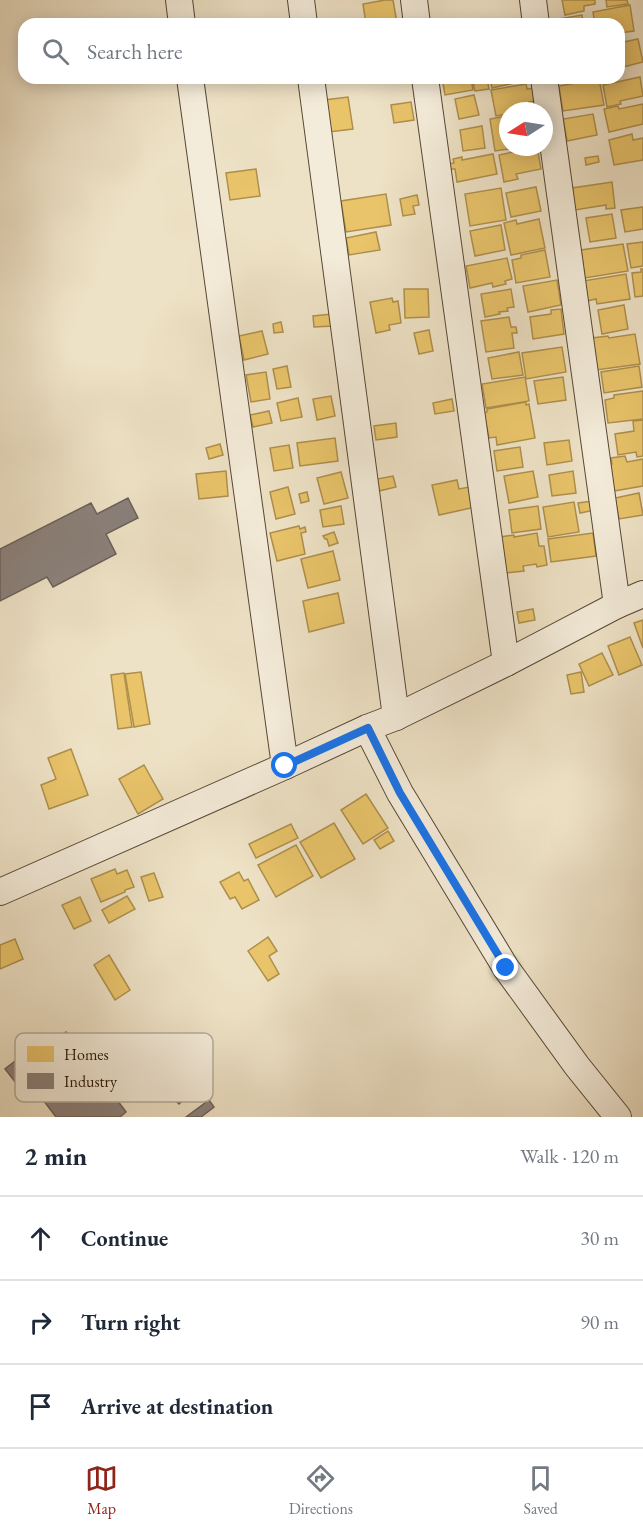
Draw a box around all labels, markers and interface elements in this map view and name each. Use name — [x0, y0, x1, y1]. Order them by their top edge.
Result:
search box — [18, 18, 625, 84]
icon: search — [39, 35, 72, 68]
text: Search here — [87, 37, 182, 66]
north arrow — [499, 102, 553, 156]
route start — [271, 752, 297, 778]
route end — [492, 954, 518, 980]
legend — [15, 1033, 213, 1102]
text: Homes — [64, 1044, 109, 1065]
text: Industry — [64, 1071, 118, 1092]
text: 2 min — [24, 1139, 87, 1173]
text: Walk · 120 m — [520, 1143, 619, 1169]
icon: ahead — [24, 1222, 57, 1255]
text: Continue — [81, 1224, 168, 1253]
text: 30 m — [580, 1225, 619, 1251]
icon: right — [24, 1306, 57, 1339]
text: Turn right — [81, 1308, 180, 1337]
text: 90 m — [580, 1309, 619, 1335]
icon: arrive — [24, 1390, 57, 1423]
text: Arrive at destination — [81, 1392, 273, 1421]
tab: Map — [85, 1462, 118, 1519]
tab: Directions — [289, 1462, 353, 1519]
tab: Saved — [523, 1462, 558, 1519]

